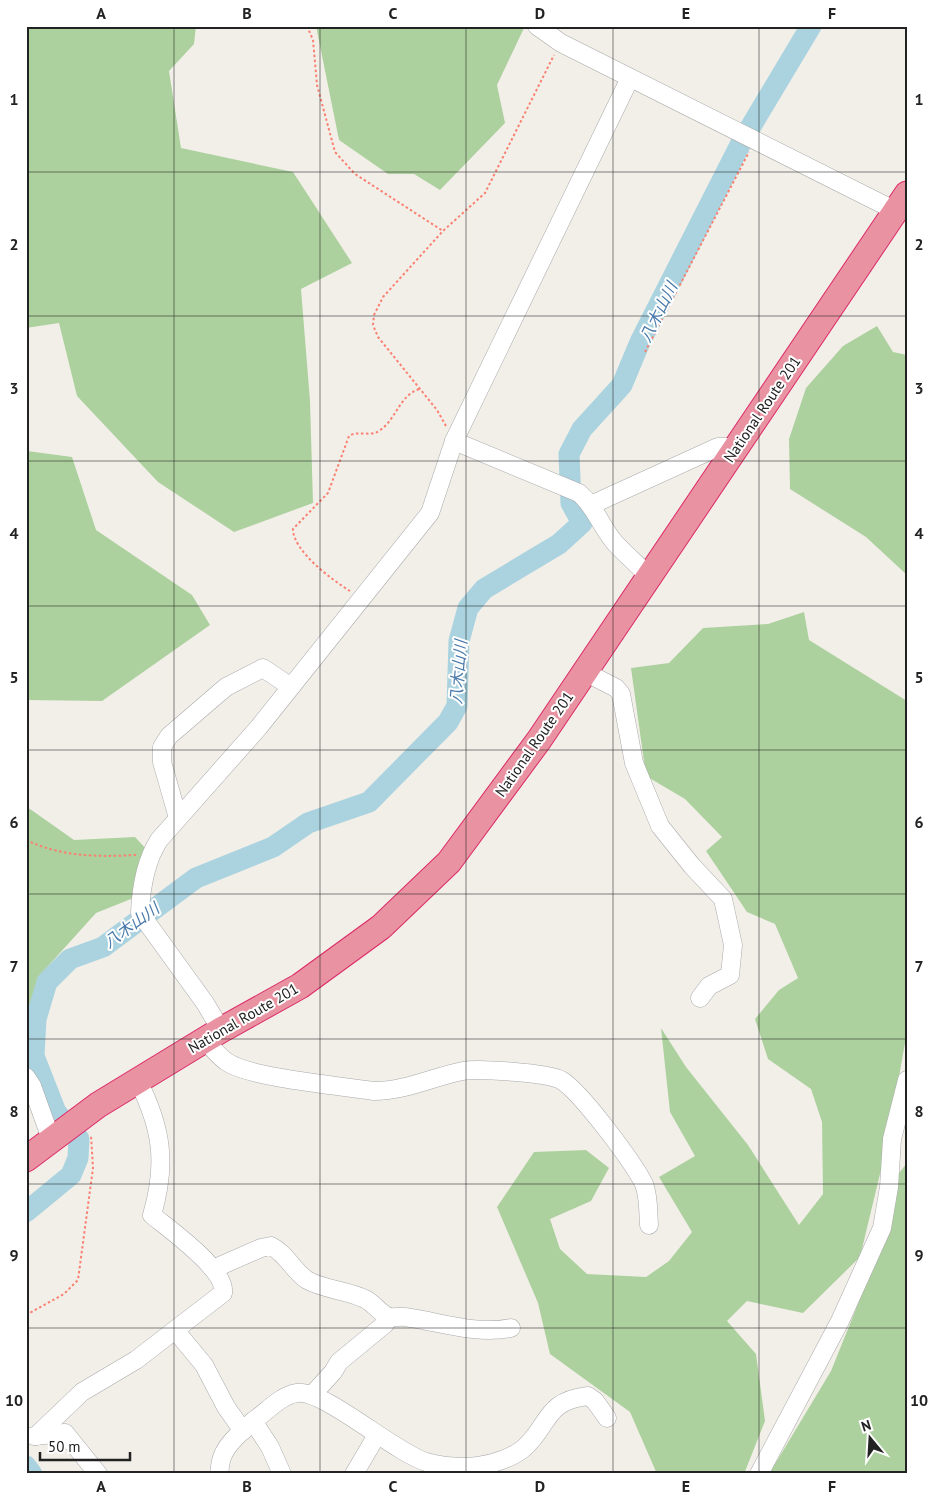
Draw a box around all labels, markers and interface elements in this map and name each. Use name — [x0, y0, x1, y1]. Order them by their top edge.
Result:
text: A — [96, 3, 106, 23]
text: B — [242, 3, 252, 23]
text: C — [389, 3, 398, 23]
text: D — [535, 3, 545, 23]
text: E — [682, 3, 690, 23]
text: F — [828, 3, 836, 23]
text: 1 — [9, 89, 19, 109]
text: 1 — [914, 89, 924, 109]
text: 2 — [9, 234, 19, 254]
text: 2 — [914, 234, 924, 254]
water label: 八木山川 — [635, 277, 682, 345]
street label: National Route 201 — [719, 352, 805, 466]
text: 3 — [9, 378, 19, 398]
text: 3 — [914, 378, 924, 398]
text: 4 — [9, 523, 19, 543]
text: 4 — [914, 523, 924, 543]
water label: 八木山川 — [445, 637, 471, 705]
text: 5 — [9, 667, 19, 687]
text: 5 — [914, 667, 924, 687]
street label: National Route 201 — [491, 688, 577, 800]
text: 6 — [9, 812, 19, 832]
text: 6 — [914, 812, 924, 832]
water label: 八木山川 — [99, 897, 164, 952]
text: 7 — [9, 956, 19, 976]
text: 7 — [914, 956, 924, 976]
street label: National Route 201 — [185, 979, 301, 1057]
text: 8 — [9, 1101, 19, 1121]
text: 8 — [914, 1101, 924, 1121]
text: 9 — [9, 1245, 19, 1265]
text: 9 — [914, 1245, 924, 1265]
text: 10 — [5, 1390, 23, 1410]
text: 10 — [910, 1390, 928, 1410]
north arrow — [846, 1412, 896, 1462]
text: N — [859, 1416, 873, 1436]
scale bar — [40, 1430, 130, 1462]
text: 50 m — [48, 1437, 81, 1456]
text: A — [96, 1476, 106, 1496]
text: B — [242, 1476, 252, 1496]
text: C — [389, 1476, 398, 1496]
text: D — [535, 1476, 545, 1496]
text: E — [682, 1476, 690, 1496]
text: F — [828, 1476, 836, 1496]

